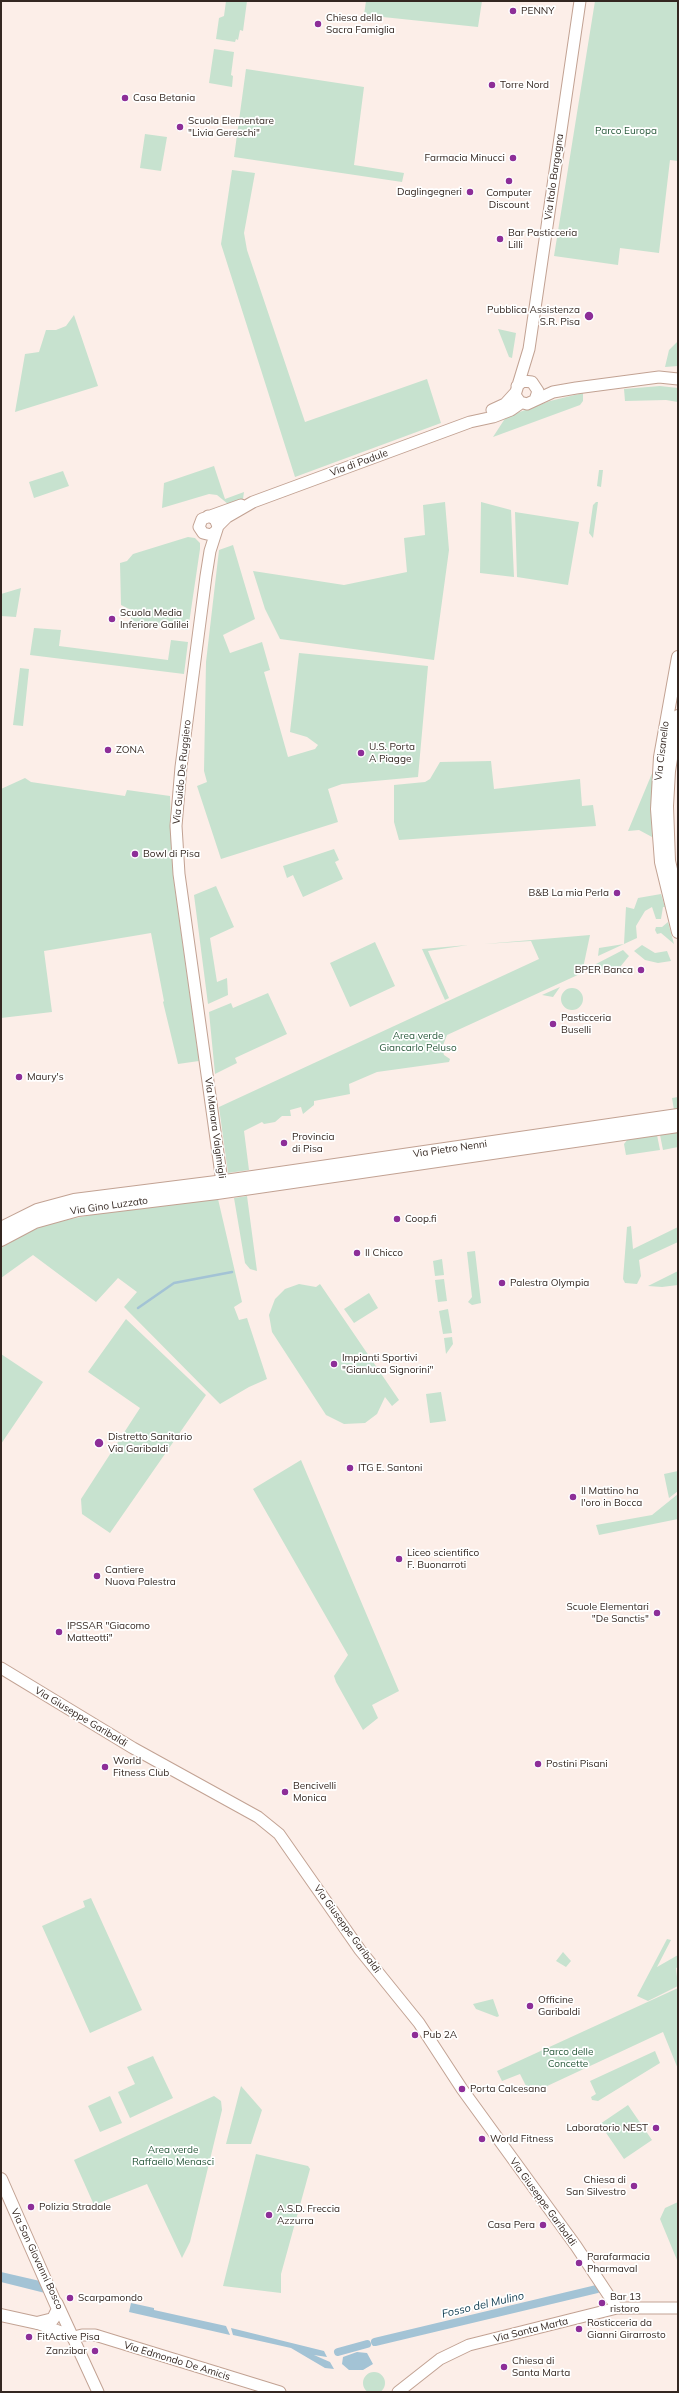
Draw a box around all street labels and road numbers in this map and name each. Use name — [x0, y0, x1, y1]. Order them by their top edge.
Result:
street label: Via Italo Bargagna — [542, 133, 566, 221]
street label: Via di Padule — [328, 447, 390, 479]
street label: Via Guido De Ruggiero — [171, 719, 193, 825]
street label: Via Cisanello — [652, 721, 672, 781]
street label: Via Manara Valgimigli — [202, 1077, 228, 1179]
street label: Via Pietro Nenni — [412, 1138, 488, 1160]
street label: Via Gino Luzzato — [69, 1195, 149, 1217]
street label: Via Giuseppe Garibaldi — [32, 1685, 130, 1749]
street label: Via Giuseppe Garibaldi — [311, 1883, 383, 1975]
street label: Via Giuseppe Garibaldi — [507, 2156, 579, 2248]
street label: Via San Giovanni Bosco — [8, 2207, 66, 2311]
street label: Via Santa Marta — [493, 2315, 569, 2345]
street label: Via Edmondo De Amicis — [122, 2339, 232, 2383]

